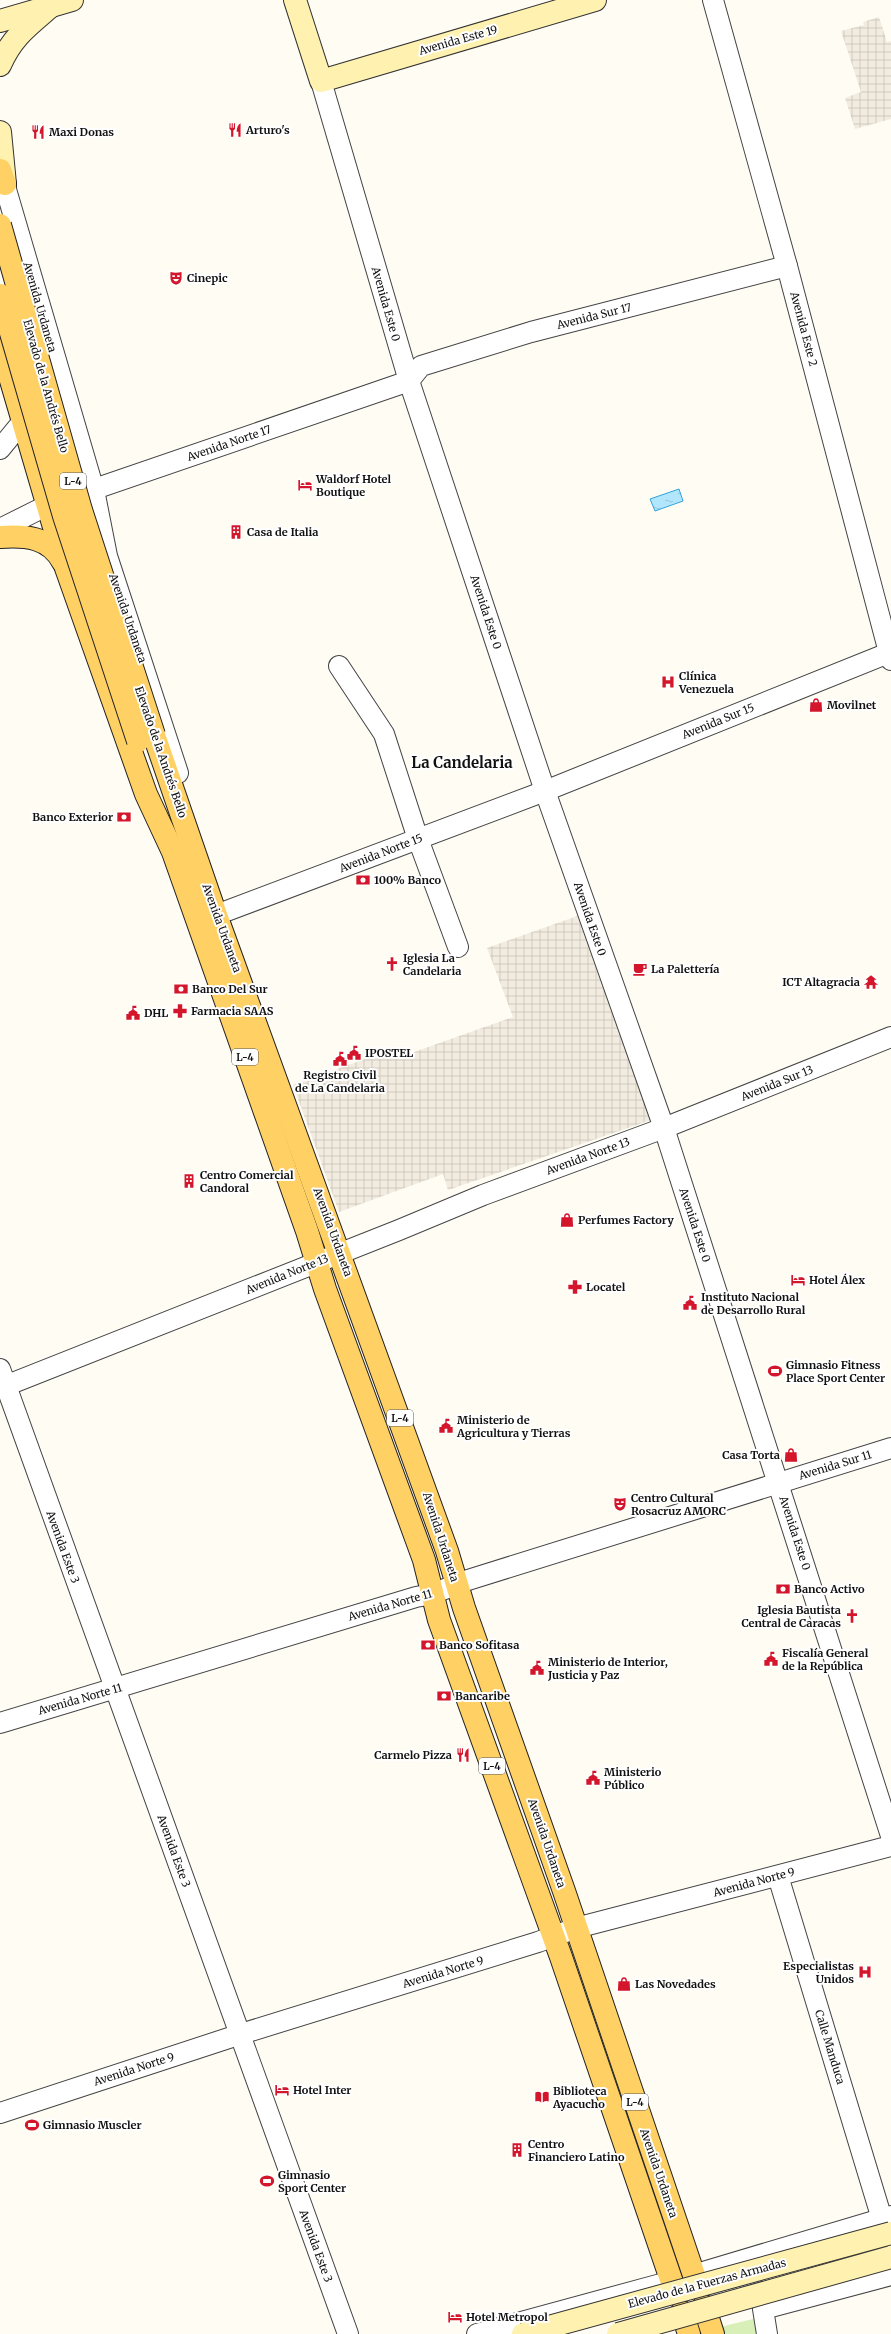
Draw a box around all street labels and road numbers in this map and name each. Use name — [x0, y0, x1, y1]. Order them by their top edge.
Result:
street label: Avenida Este 19 — [416, 22, 499, 58]
street label: Avenida Urdaneta — [20, 259, 60, 354]
street label: Avenida Este 0 — [368, 264, 403, 343]
street label: Avenida Este 2 — [787, 289, 821, 368]
street label: Avenida Sur 17 — [554, 300, 633, 332]
street label: Elevado de la Andrés Bello — [20, 318, 72, 455]
street label: Avenida Norte 17 — [184, 422, 273, 464]
road number: L-4 — [60, 473, 86, 489]
street label: Avenida Urdaneta — [106, 571, 150, 665]
street label: Avenida Este 0 — [467, 572, 505, 651]
street label: Elevado de la Andrés Bello — [132, 685, 190, 820]
street label: Avenida Sur 15 — [679, 700, 756, 742]
street label: Avenida Norte 15 — [336, 831, 425, 876]
street label: Avenida Este 0 — [571, 879, 609, 958]
street label: Avenida Urdaneta — [199, 881, 245, 974]
road number: L-4 — [232, 1049, 258, 1065]
street label: Avenida Sur 13 — [738, 1062, 815, 1104]
street label: Avenida Norte 13 — [543, 1134, 632, 1178]
street label: Avenida Urdaneta — [310, 1185, 356, 1278]
street label: Avenida Este 0 — [676, 1185, 714, 1264]
street label: Avenida Norte 13 — [243, 1251, 330, 1297]
road number: L-4 — [387, 1410, 413, 1426]
street label: Avenida Sur 11 — [796, 1447, 873, 1483]
street label: Avenida Urdaneta — [420, 1489, 462, 1584]
street label: Avenida Este 0 — [776, 1493, 814, 1572]
street label: Avenida Este 3 — [43, 1508, 83, 1585]
street label: Avenida Norte 11 — [345, 1586, 434, 1624]
street label: Avenida Norte 11 — [35, 1680, 124, 1718]
road number: L-4 — [479, 1758, 505, 1774]
street label: Avenida Urdaneta — [525, 1796, 569, 1890]
street label: Avenida Este 3 — [154, 1812, 194, 1889]
street label: Avenida Norte 9 — [711, 1864, 797, 1900]
street label: Avenida Norte 9 — [400, 1953, 485, 1991]
street label: Calle Manduca — [812, 2008, 848, 2086]
street label: Avenida Norte 9 — [91, 2049, 176, 2089]
road number: L-4 — [622, 2094, 648, 2110]
street label: Avenida Urdaneta — [637, 2126, 681, 2220]
street label: Avenida Este 3 — [296, 2207, 336, 2284]
street label: Elevado de la Fuerzas Armadas — [626, 2255, 788, 2311]

